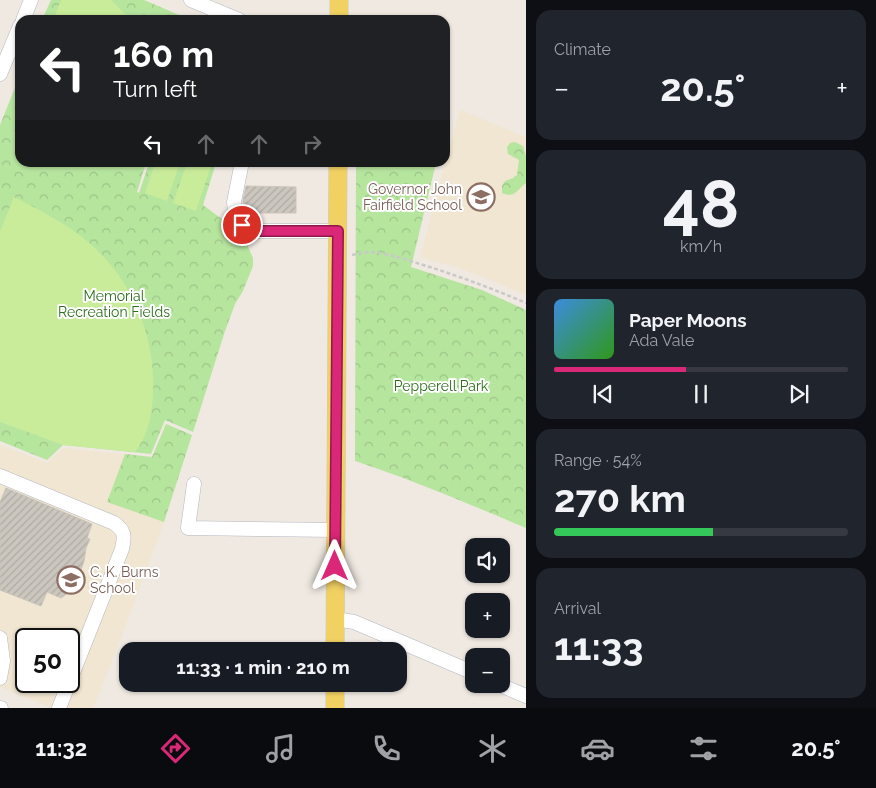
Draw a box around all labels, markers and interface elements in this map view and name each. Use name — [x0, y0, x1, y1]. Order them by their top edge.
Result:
text: 160 m — [113, 34, 214, 75]
icon: left — [30, 35, 95, 100]
text: Climate — [554, 40, 611, 59]
text: 20.5° — [660, 65, 745, 110]
text: − — [554, 72, 569, 105]
text: + — [836, 72, 848, 105]
text: Turn left — [113, 76, 197, 102]
icon: left — [139, 130, 167, 158]
icon: ahead — [192, 130, 220, 158]
icon: ahead — [245, 130, 273, 158]
icon: right — [298, 130, 326, 158]
text: 48 — [663, 166, 739, 242]
place label: Governor John Fairfield School — [363, 181, 462, 213]
school or university icon: Governor John Fairfield School — [466, 182, 496, 212]
pin — [221, 204, 263, 246]
icon: arrive — [228, 211, 256, 239]
text: km/h — [680, 237, 722, 256]
park label: Memorial Recreation Fields — [58, 288, 170, 320]
text: Paper Moons — [629, 309, 747, 331]
text: Ada Vale — [629, 331, 694, 350]
park label: Pepperell Park — [394, 378, 489, 394]
icon: previous — [589, 380, 617, 408]
icon: pause — [687, 380, 715, 408]
icon: next — [785, 380, 813, 408]
text: Range · 54% — [554, 451, 642, 470]
text: 270 km — [554, 476, 686, 521]
map controls — [465, 538, 510, 693]
button: sound — [465, 538, 510, 583]
position arrow — [308, 539, 360, 591]
place label: C. K. Burns School — [90, 564, 159, 596]
school or university icon: C. K. Burns School — [56, 565, 86, 595]
button: + — [465, 593, 510, 638]
text: Arrival — [554, 599, 601, 618]
text: 11:33 — [554, 624, 643, 669]
speed limit sign: 50 — [15, 628, 80, 693]
button: − — [465, 648, 510, 693]
text: 11:33 · 1 min · 210 m — [176, 656, 350, 678]
icon: directions — [158, 731, 193, 766]
icon: music — [263, 731, 298, 766]
icon: phone — [369, 731, 404, 766]
icon: climate — [475, 731, 510, 766]
icon: car — [580, 731, 615, 766]
icon: filters — [686, 731, 721, 766]
text: 11:32 — [35, 735, 87, 761]
text: 20.5° — [791, 735, 841, 761]

